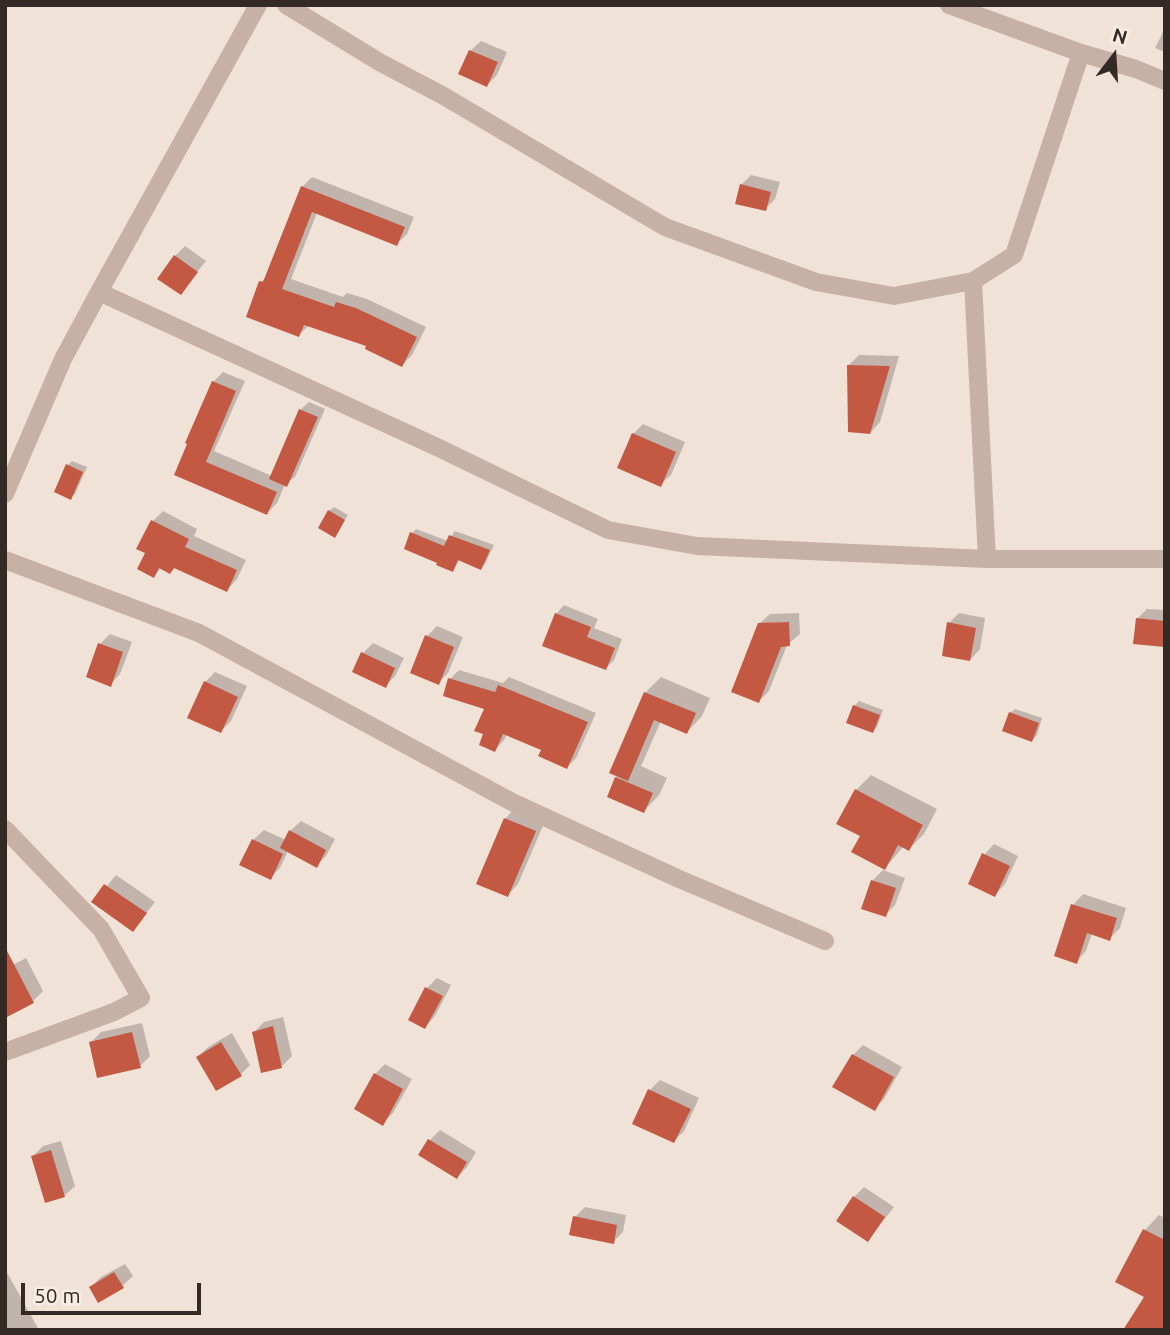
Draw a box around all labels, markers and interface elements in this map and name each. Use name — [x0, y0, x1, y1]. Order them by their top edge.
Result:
north arrow — [1079, 21, 1149, 91]
text: N — [1110, 23, 1130, 49]
scale bar — [24, 1268, 205, 1312]
text: 50 m — [34, 1283, 81, 1307]

